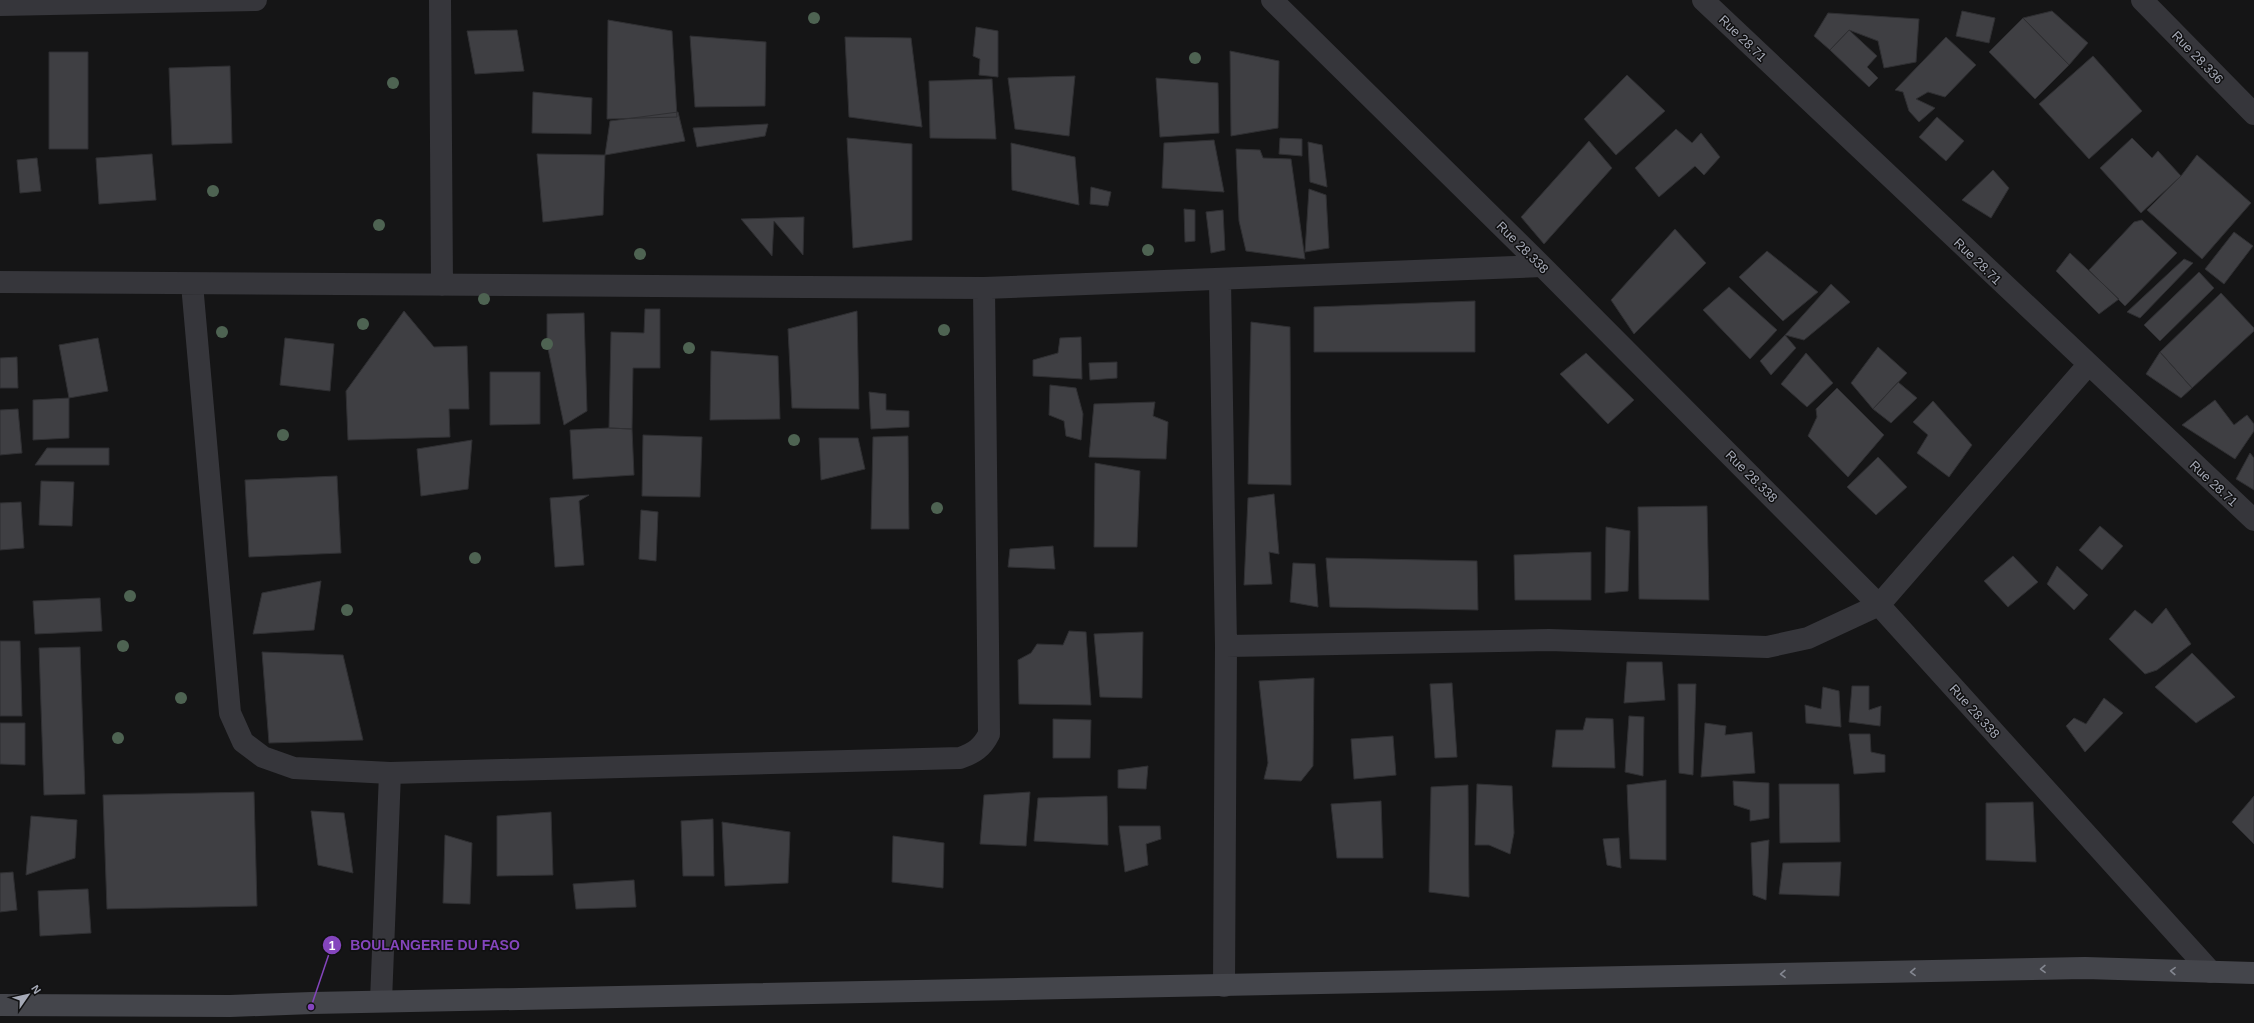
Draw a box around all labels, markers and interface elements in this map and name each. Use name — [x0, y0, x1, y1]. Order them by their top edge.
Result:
street label: Rue 28.71 — [1716, 12, 1769, 65]
street label: Rue 28.336 — [2169, 28, 2226, 87]
street label: Rue 28.338 — [1494, 218, 1552, 276]
street label: Rue 28.71 — [1951, 235, 2004, 288]
street label: Rue 28.338 — [1723, 447, 1781, 505]
street label: Rue 28.71 — [2187, 457, 2241, 509]
street label: Rue 28.338 — [1947, 681, 2003, 741]
callout: BOULANGERIE DU FASO — [322, 932, 528, 958]
text: BOULANGERIE DU FASO — [350, 937, 520, 953]
text: 1 — [329, 939, 336, 953]
one-way arrow — [2040, 965, 2046, 973]
one-way arrow — [2170, 966, 2176, 975]
one-way arrow — [1910, 967, 1916, 976]
one-way arrow — [1780, 970, 1786, 978]
north arrow — [8, 975, 48, 1015]
text: N — [29, 983, 44, 996]

